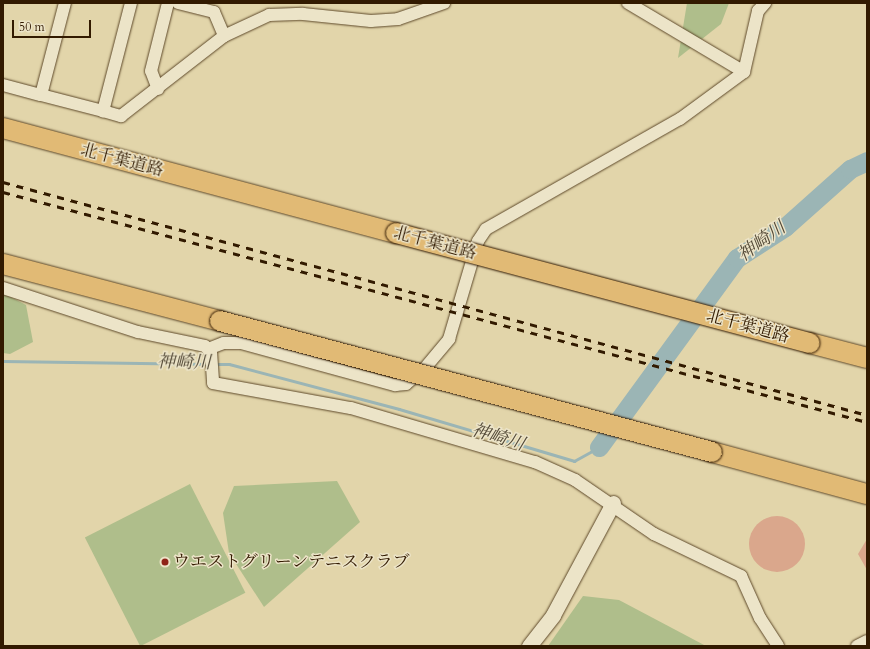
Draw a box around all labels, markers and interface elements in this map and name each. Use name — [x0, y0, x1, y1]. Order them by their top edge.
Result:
scale bar — [14, 12, 93, 38]
text: 50 m — [19, 19, 45, 35]
street label: 北千葉道路 — [78, 139, 166, 181]
water label: 神崎川 — [734, 217, 790, 267]
street label: 北千葉道路 — [391, 222, 479, 264]
street label: 北千葉道路 — [704, 305, 792, 347]
water label: 神崎川 — [157, 352, 211, 374]
water label: 神崎川 — [469, 420, 527, 456]
place label: ウエストグリーンテニスクラブ — [173, 552, 411, 572]
marker: ウエストグリーンテニスクラブ — [160, 557, 170, 567]

